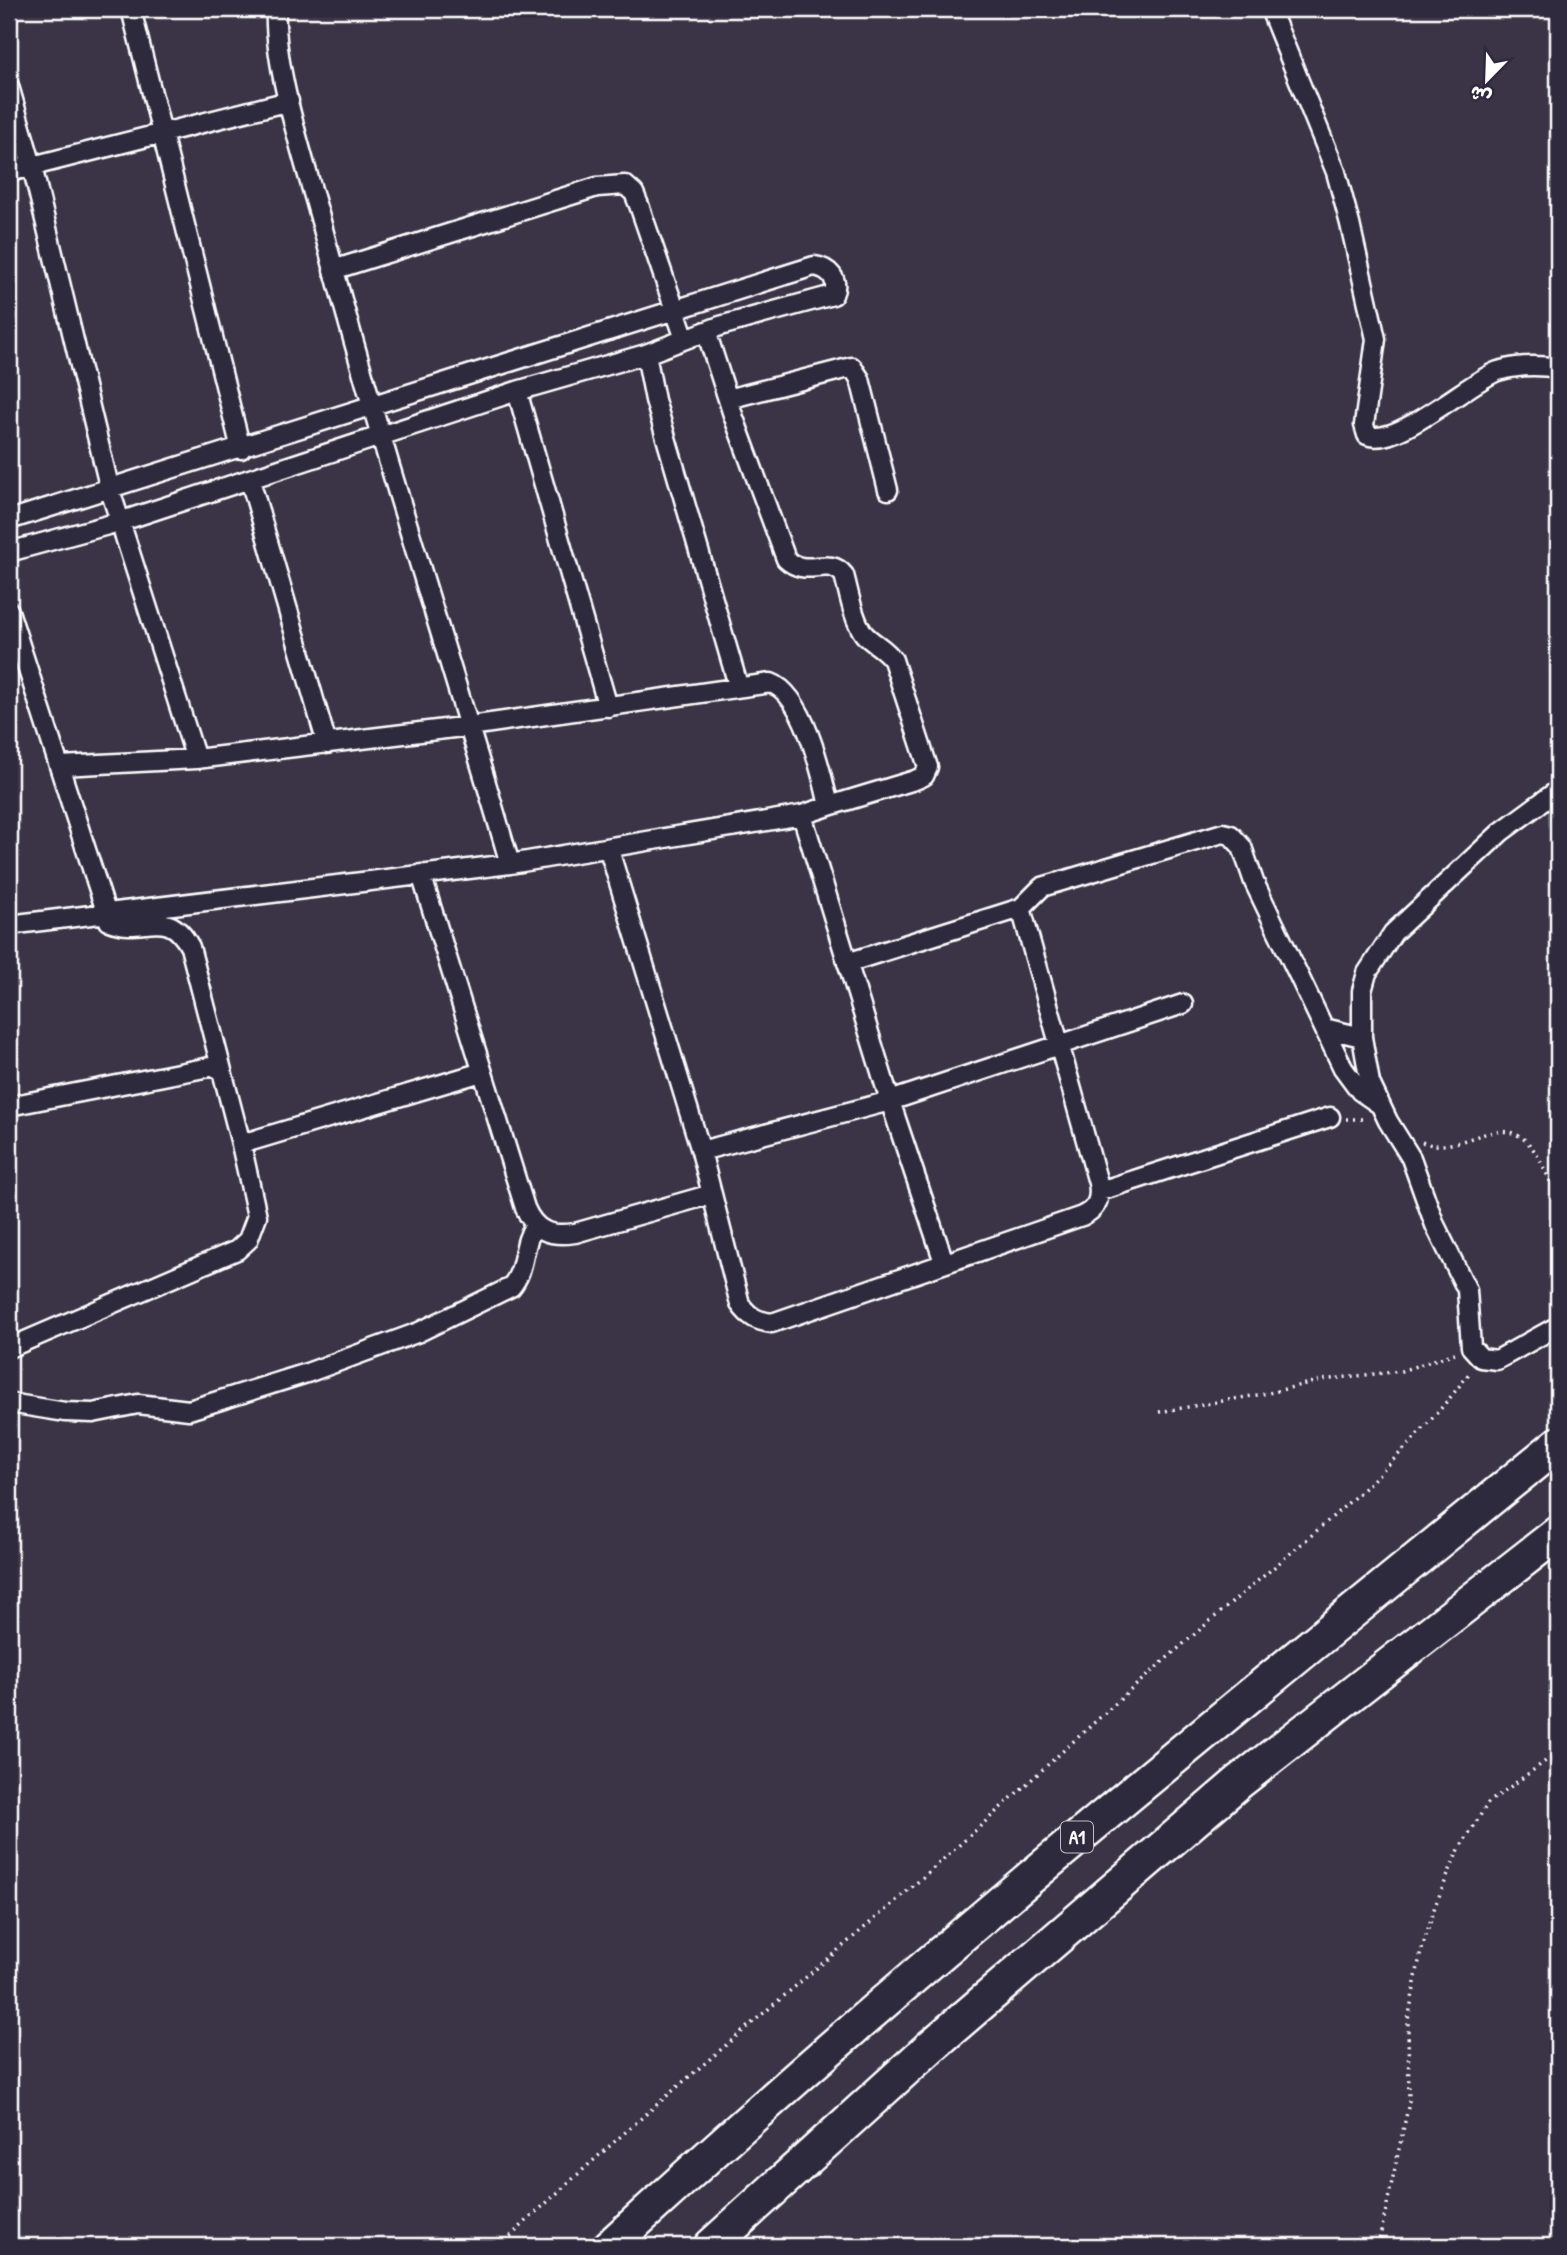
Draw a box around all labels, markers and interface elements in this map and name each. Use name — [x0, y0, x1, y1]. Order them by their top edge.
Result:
north arrow — [1452, 46, 1522, 116]
text: ش — [1466, 80, 1495, 112]
road number: A1 — [1061, 1822, 1093, 1853]

